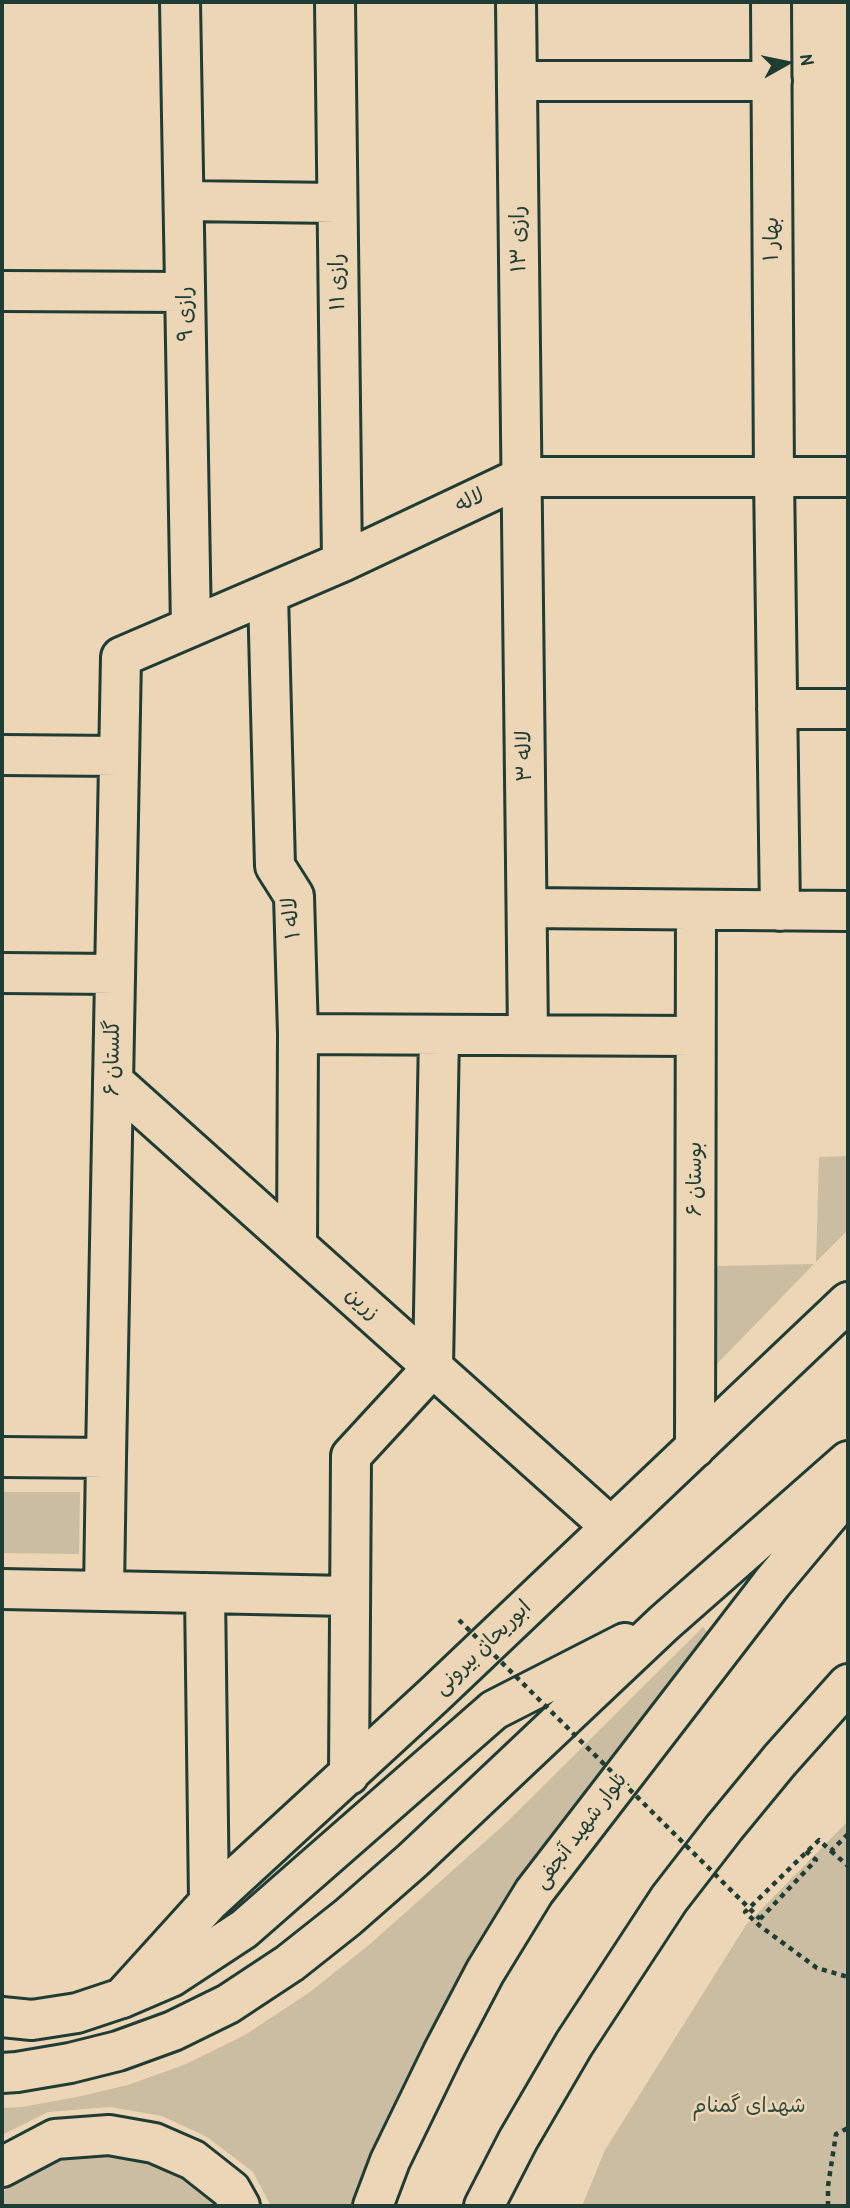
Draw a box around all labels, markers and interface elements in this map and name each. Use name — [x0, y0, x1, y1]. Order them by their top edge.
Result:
north arrow — [752, 28, 822, 98]
text: N — [794, 53, 821, 67]
street label: رازی ۱۳ — [506, 205, 532, 273]
street label: بهار ۱ — [759, 217, 785, 261]
street label: رازی ۱۱ — [325, 253, 351, 311]
street label: رازی ۹ — [173, 286, 199, 342]
street label: لاله — [451, 483, 489, 519]
street label: لاله ۳ — [512, 730, 538, 782]
street label: لاله ۱ — [277, 896, 307, 940]
street label: گلستان ۶ — [100, 1020, 126, 1096]
street label: بوستان ۶ — [682, 1142, 708, 1216]
street label: زرین — [340, 1282, 384, 1326]
street label: ابوریحان بیرونی — [429, 1595, 537, 1701]
street label: بلوار شهید آنجفی — [529, 1768, 633, 1894]
park label: شهدای گمنام — [692, 2093, 806, 2119]

